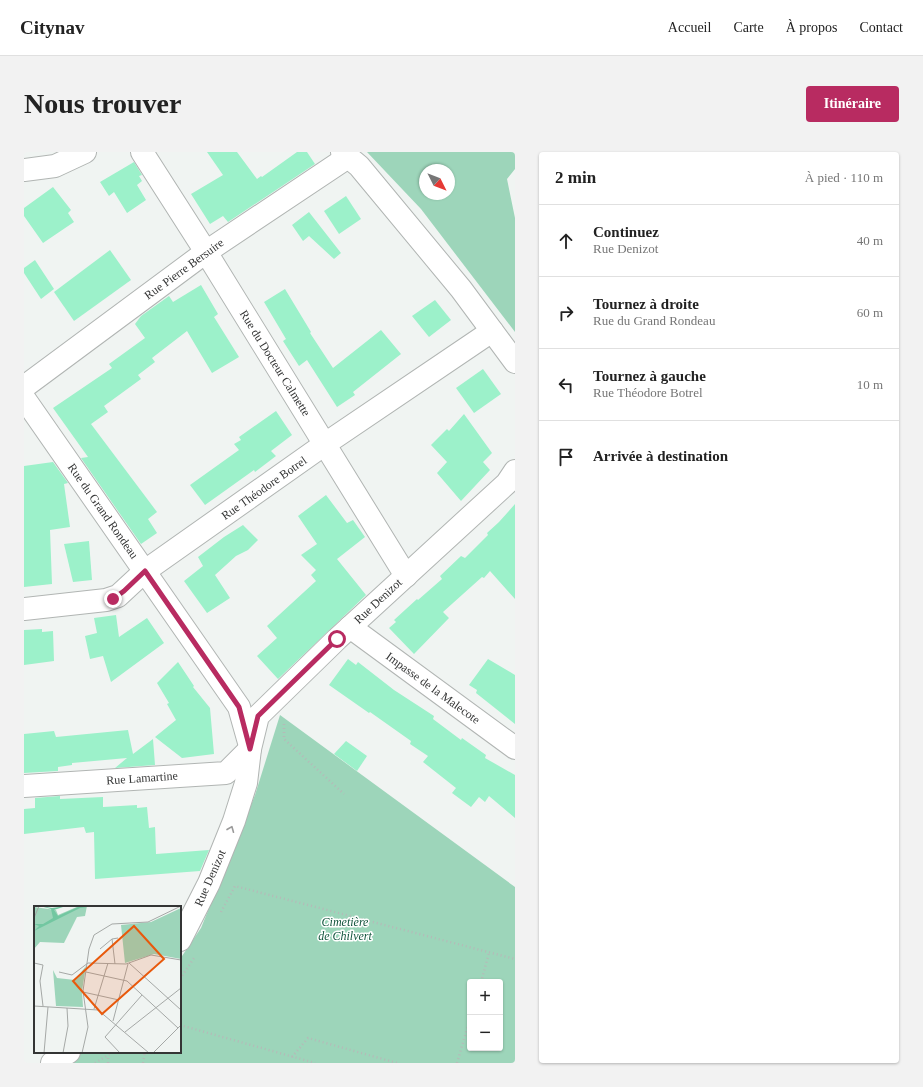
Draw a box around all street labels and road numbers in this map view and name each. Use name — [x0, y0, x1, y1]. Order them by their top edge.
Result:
street label: Rue Pierre Bersuire — [142, 236, 226, 302]
street label: Rue du Docteur Calmette — [237, 307, 313, 419]
street label: Rue Théodore Botrel — [219, 453, 310, 523]
street label: Rue du Grand Rondeau — [65, 461, 141, 561]
street label: Rue Denizot — [351, 575, 405, 627]
street label: Impasse de la Malecote — [383, 649, 483, 727]
street label: Rue Lamartine — [106, 769, 178, 787]
street label: Rue Denizot — [191, 847, 229, 908]

